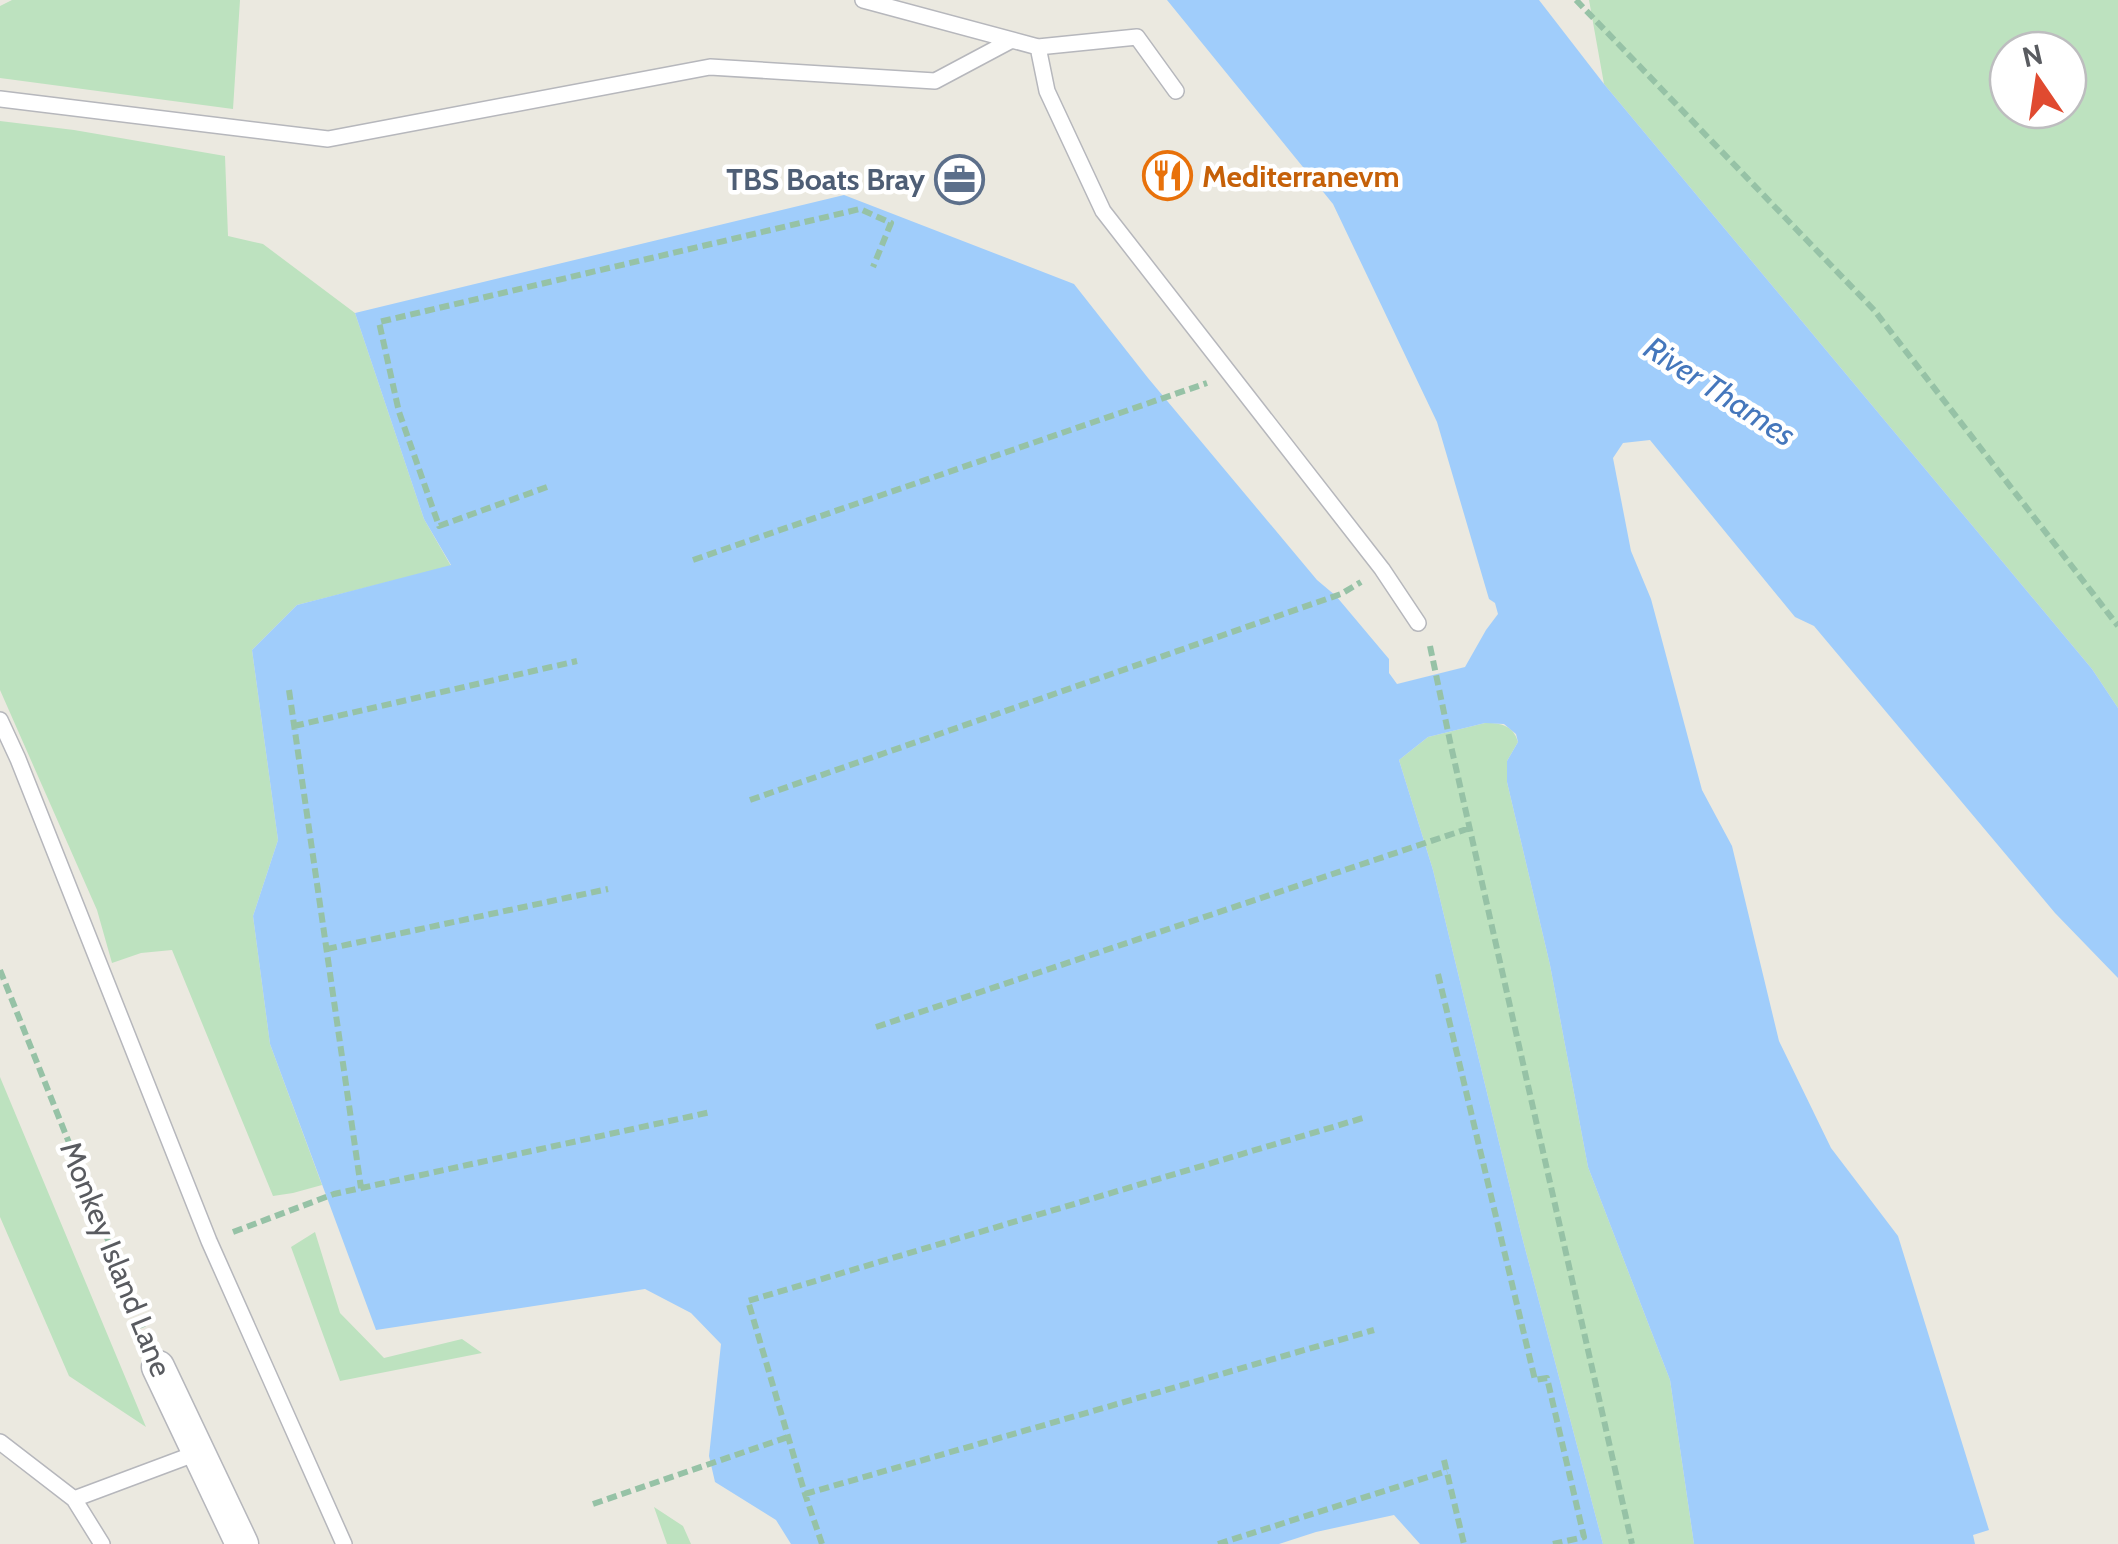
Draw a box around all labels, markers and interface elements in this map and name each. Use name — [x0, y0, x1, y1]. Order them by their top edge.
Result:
north arrow — [1988, 30, 2088, 130]
text: N — [2019, 37, 2046, 74]
restaurant icon: Mediterranevm — [1141, 150, 1193, 202]
office icon: TBS Boats Bray — [934, 153, 986, 205]
place label: Mediterranevm — [1202, 158, 1400, 195]
place label: TBS Boats Bray — [726, 161, 926, 198]
water label: River Thames — [1637, 328, 1803, 454]
street label: Monkey Island Lane — [52, 1136, 180, 1382]

